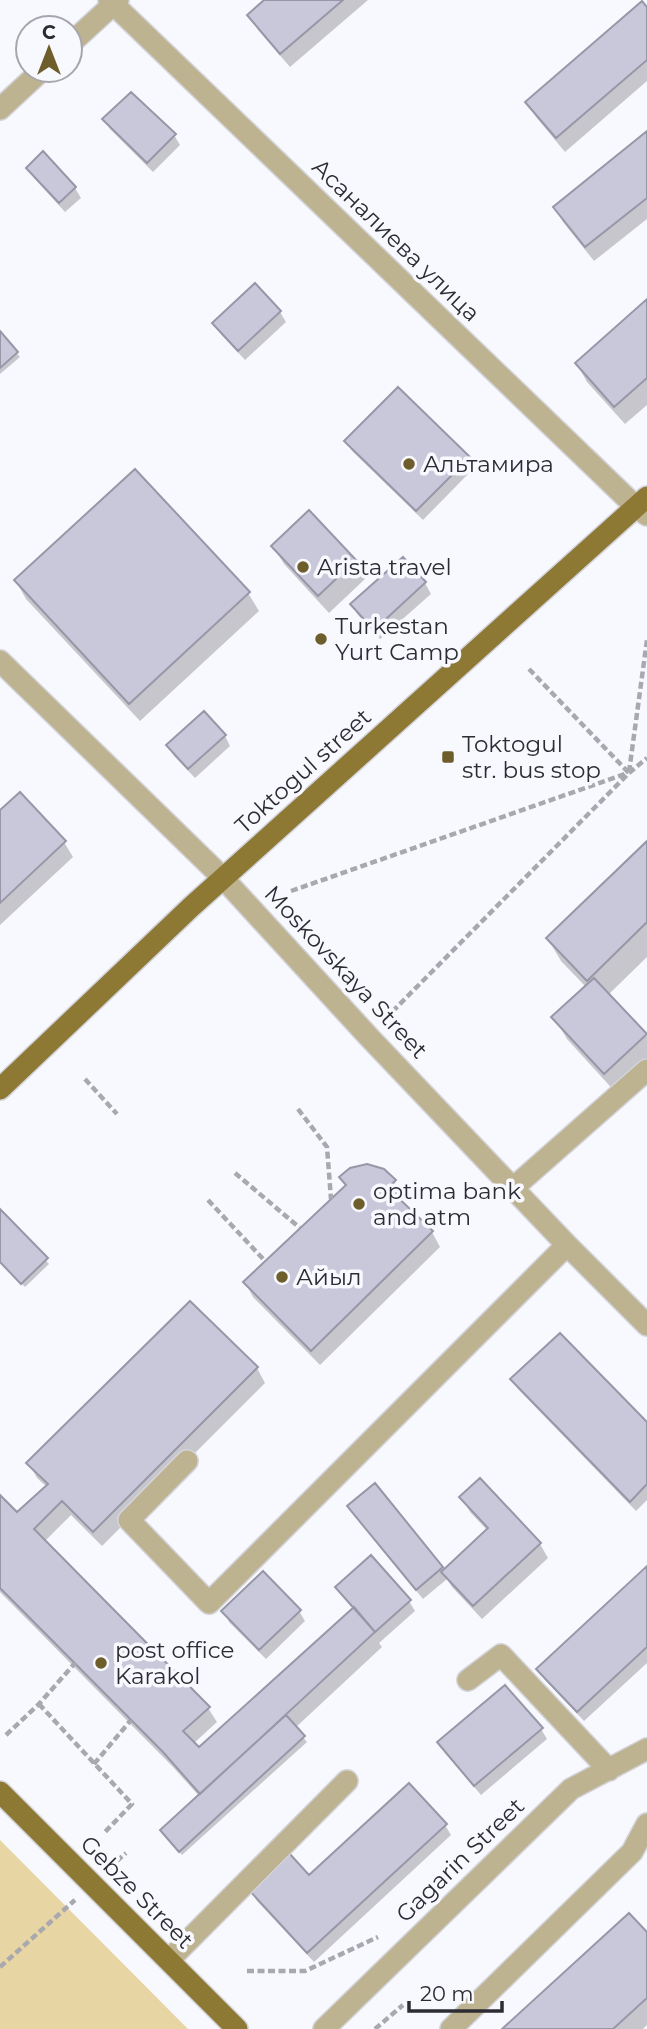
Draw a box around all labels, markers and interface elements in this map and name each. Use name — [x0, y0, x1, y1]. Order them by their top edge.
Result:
north arrow — [14, 14, 84, 84]
text: С — [42, 21, 56, 44]
street label: Асаналиева улица — [306, 153, 486, 327]
place label: Альтамира — [423, 450, 554, 478]
marker: Альтамира — [401, 456, 417, 472]
place label: Arista travel — [317, 553, 452, 581]
marker: Arista travel — [295, 559, 311, 575]
place label: Turkestan Yurt Camp — [335, 612, 459, 666]
marker: Turkestan Yurt Camp — [313, 631, 329, 647]
street label: Toktogul street — [229, 703, 377, 839]
place label: Toktogul str. bus stop — [462, 730, 601, 784]
marker: Toktogul str. bus stop — [440, 749, 456, 765]
street label: Moskovskaya Street — [259, 880, 433, 1064]
place label: optima bank and atm — [373, 1177, 521, 1231]
marker: optima bank and atm — [351, 1196, 367, 1212]
place label: Айыл — [296, 1263, 362, 1291]
marker: Айыл — [274, 1269, 290, 1285]
place label: post office Karakol — [115, 1636, 234, 1690]
marker: post office Karakol — [93, 1655, 109, 1671]
street label: Gagarin Street — [390, 1792, 530, 1928]
street label: Gebze Street — [75, 1830, 199, 1954]
scale bar — [409, 1969, 502, 2013]
text: 20 m — [420, 1981, 474, 2006]

